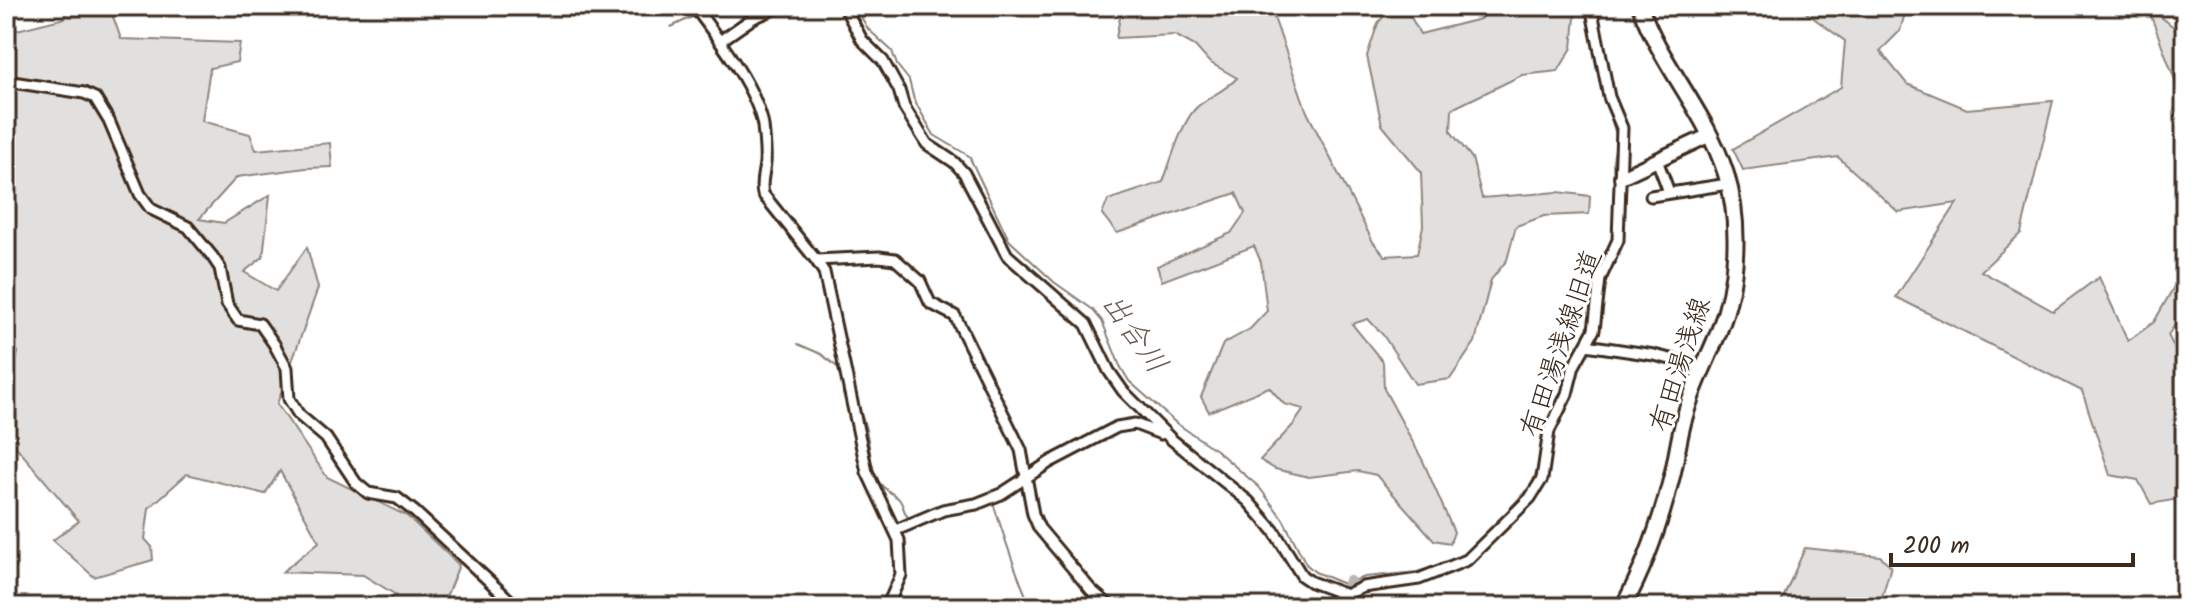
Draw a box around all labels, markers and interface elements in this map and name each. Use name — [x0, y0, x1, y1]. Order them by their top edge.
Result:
street label: 有田湯浅線旧道 — [1509, 244, 1616, 444]
water label: 出合川 — [1088, 284, 1179, 385]
street label: 有田湯浅線 — [1638, 291, 1724, 438]
scale bar — [1891, 517, 2133, 567]
text: 200 m — [1903, 527, 1970, 566]

